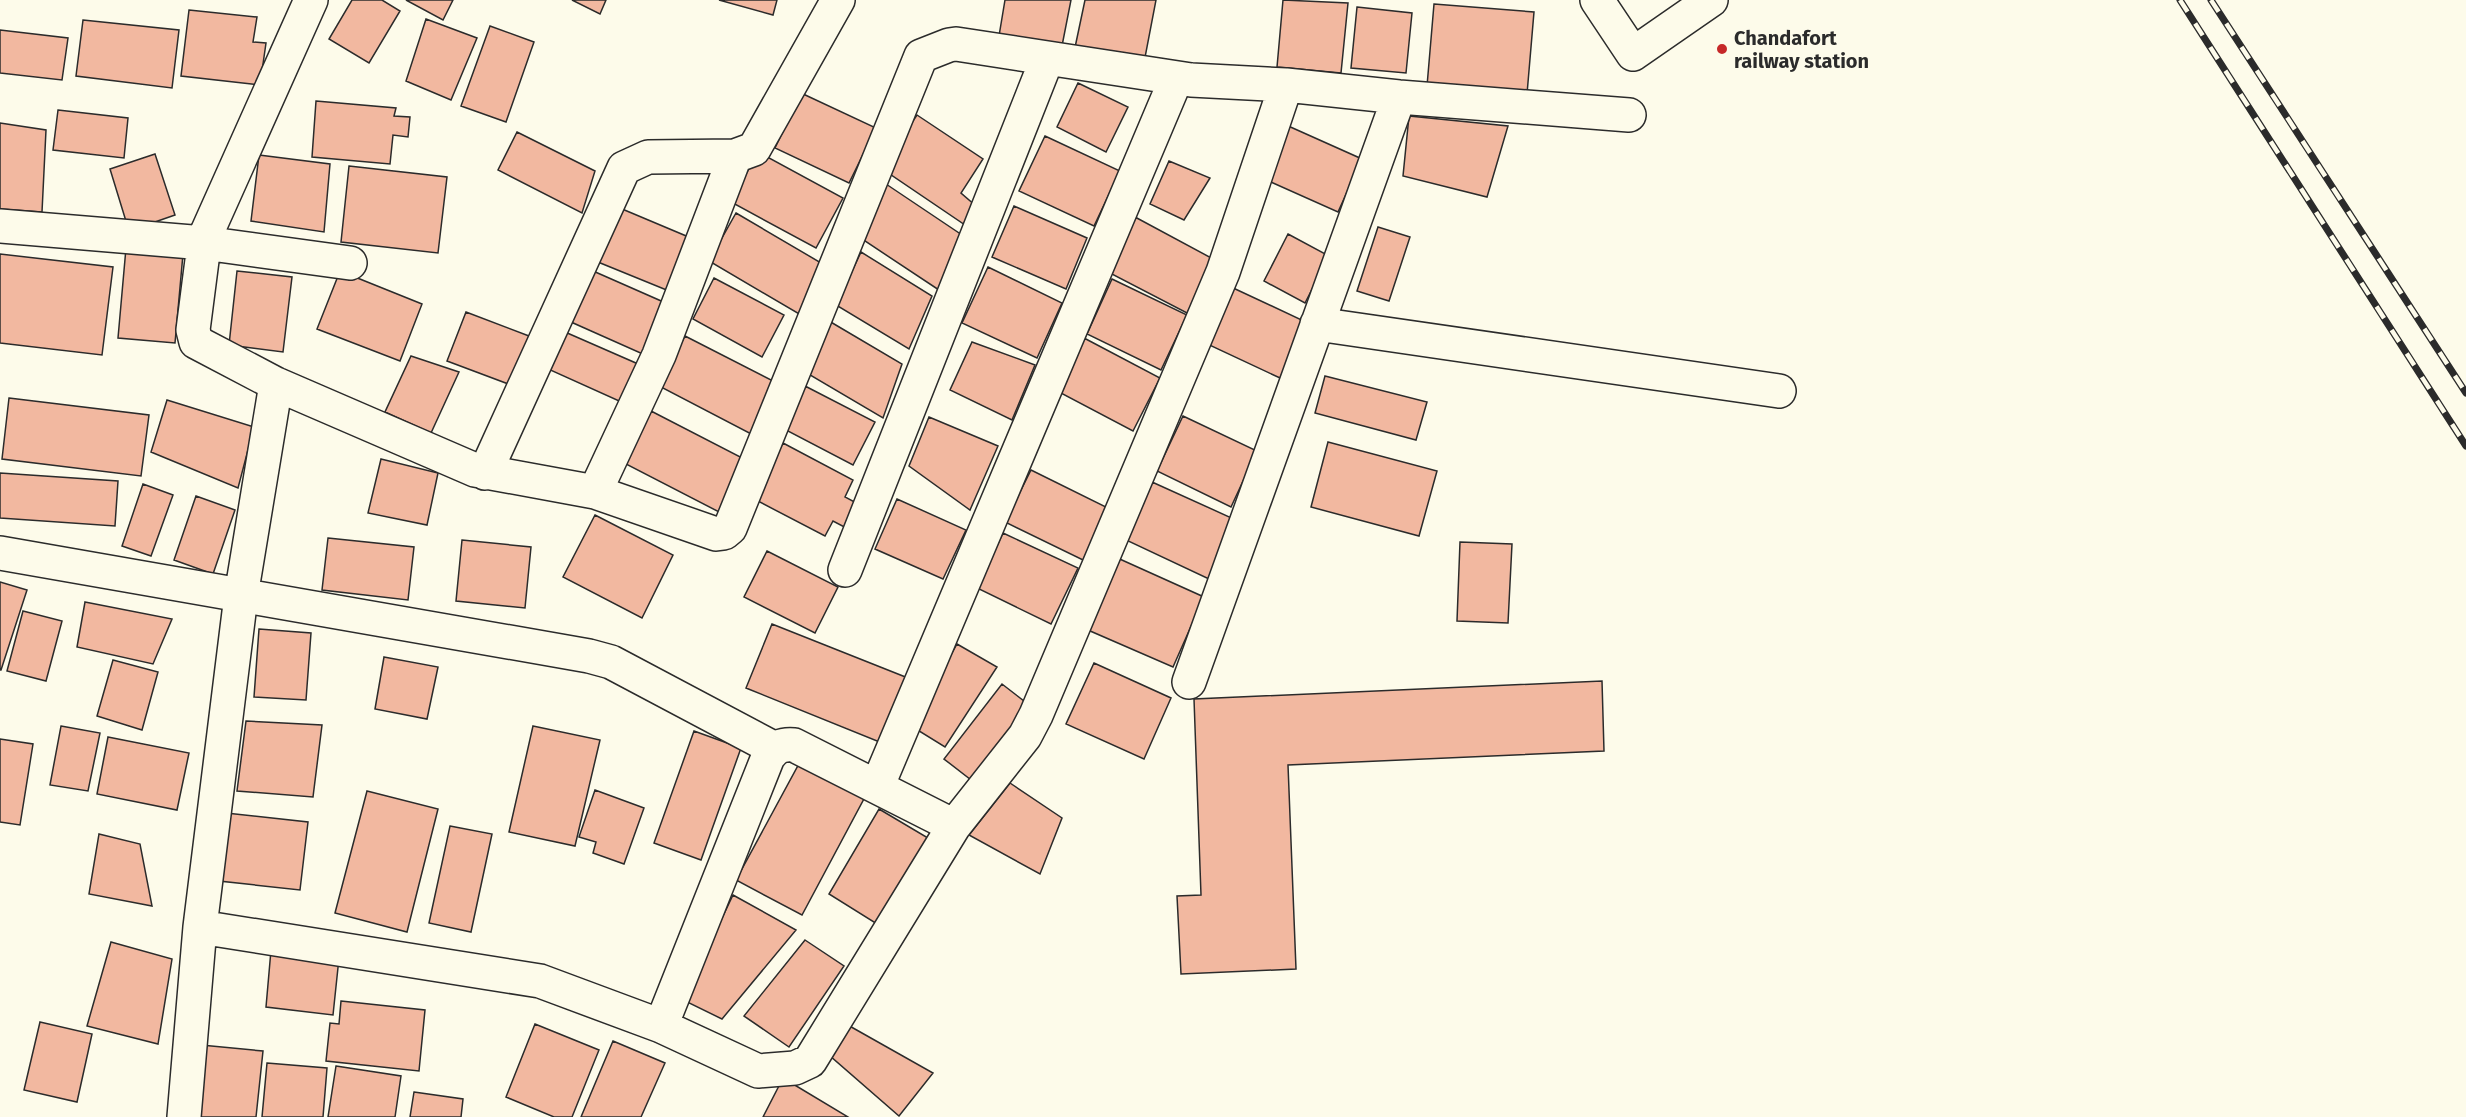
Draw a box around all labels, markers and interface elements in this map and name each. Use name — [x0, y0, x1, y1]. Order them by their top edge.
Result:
place label: Chandafort railway station — [1734, 26, 1869, 73]
marker: Chandafort railway station — [1715, 42, 1729, 56]

